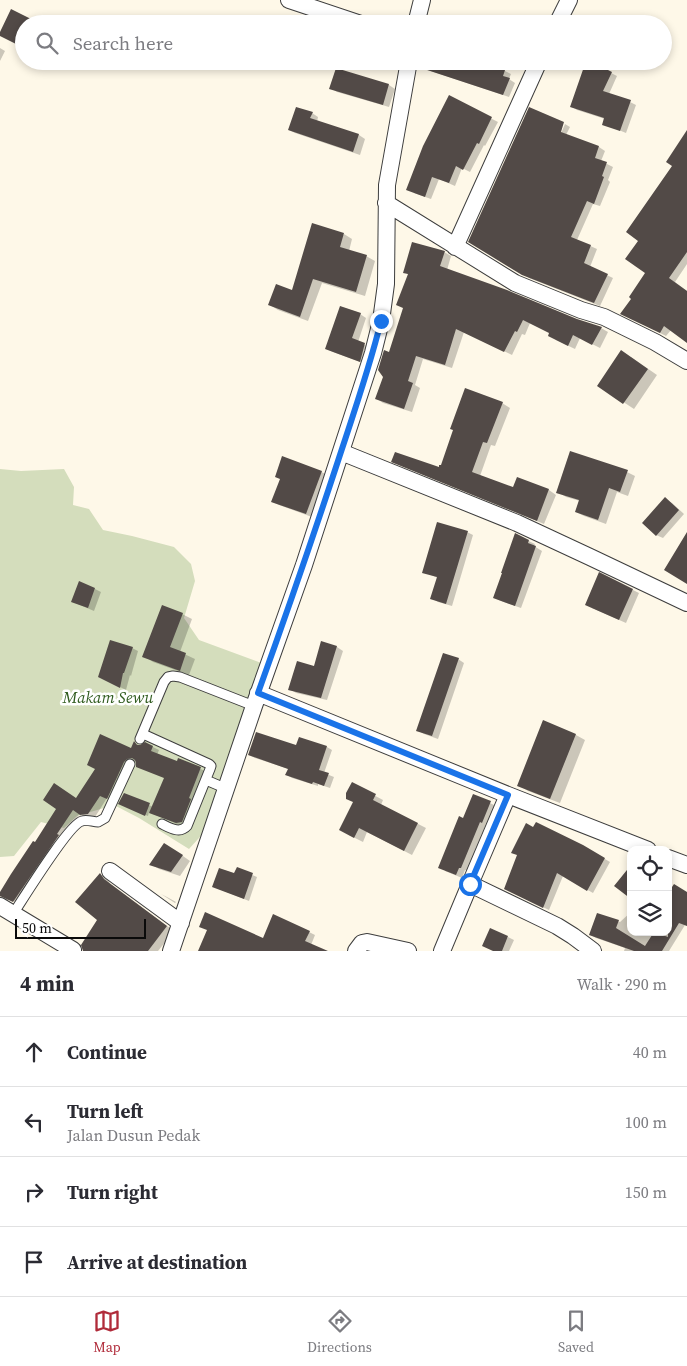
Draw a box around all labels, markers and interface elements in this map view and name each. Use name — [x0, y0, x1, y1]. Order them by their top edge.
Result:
search box — [15, 15, 672, 70]
icon: search — [33, 29, 61, 57]
text: Search here — [73, 30, 173, 56]
route end — [370, 310, 393, 333]
park label: Makam Sewu — [62, 686, 154, 708]
map controls — [627, 846, 672, 936]
button: locate — [627, 846, 672, 891]
route start — [459, 873, 482, 896]
button: layers — [627, 891, 672, 936]
scale bar — [15, 916, 146, 939]
text: 50 m — [22, 918, 52, 938]
text: 4 min — [20, 969, 75, 998]
text: Walk · 290 m — [577, 973, 667, 995]
icon: ahead — [20, 1038, 48, 1066]
text: Continue — [67, 1039, 147, 1065]
text: 40 m — [633, 1041, 667, 1063]
text: Turn left — [67, 1098, 143, 1124]
icon: left — [20, 1108, 48, 1136]
text: 100 m — [625, 1111, 667, 1133]
text: Jalan Dusun Pedak — [67, 1124, 200, 1146]
icon: right — [20, 1178, 48, 1206]
text: Turn right — [67, 1179, 158, 1205]
text: 150 m — [625, 1181, 667, 1203]
icon: arrive — [20, 1248, 48, 1276]
text: Arrive at destination — [67, 1249, 247, 1275]
tab: Map — [93, 1307, 121, 1357]
tab: Directions — [307, 1307, 372, 1357]
tab: Saved — [558, 1307, 594, 1357]

